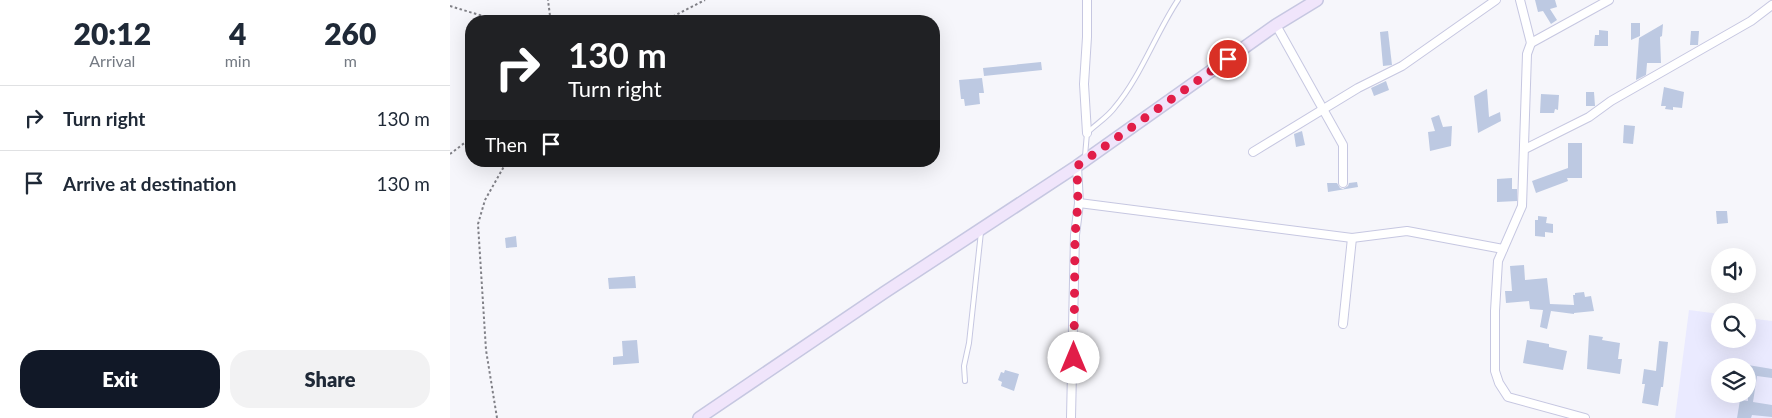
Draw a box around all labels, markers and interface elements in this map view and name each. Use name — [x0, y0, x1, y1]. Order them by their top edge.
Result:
text: 20:12 — [74, 15, 151, 51]
text: 4 — [229, 15, 246, 51]
text: 260 — [324, 15, 376, 51]
text: 130 m — [568, 33, 667, 75]
icon: right — [485, 35, 550, 100]
pin — [1207, 38, 1249, 80]
icon: arrive — [1214, 45, 1242, 73]
text: Arrival — [89, 51, 135, 70]
text: min — [225, 51, 251, 70]
text: m — [344, 51, 357, 70]
text: Turn right — [568, 75, 662, 102]
icon: right — [20, 104, 48, 132]
text: Turn right — [63, 107, 145, 130]
text: 130 m — [376, 107, 430, 130]
icon: arrive — [537, 130, 565, 158]
text: Then — [485, 133, 527, 156]
icon: arrive — [20, 169, 48, 197]
text: Arrive at destination — [63, 172, 236, 195]
text: 130 m — [376, 172, 430, 195]
map controls — [1711, 248, 1756, 403]
button: sound — [1711, 248, 1756, 293]
button: search — [1711, 303, 1756, 348]
position arrow — [1047, 331, 1099, 383]
button: Exit — [20, 350, 220, 408]
button: Share — [230, 350, 430, 408]
button: layers — [1711, 358, 1756, 403]

